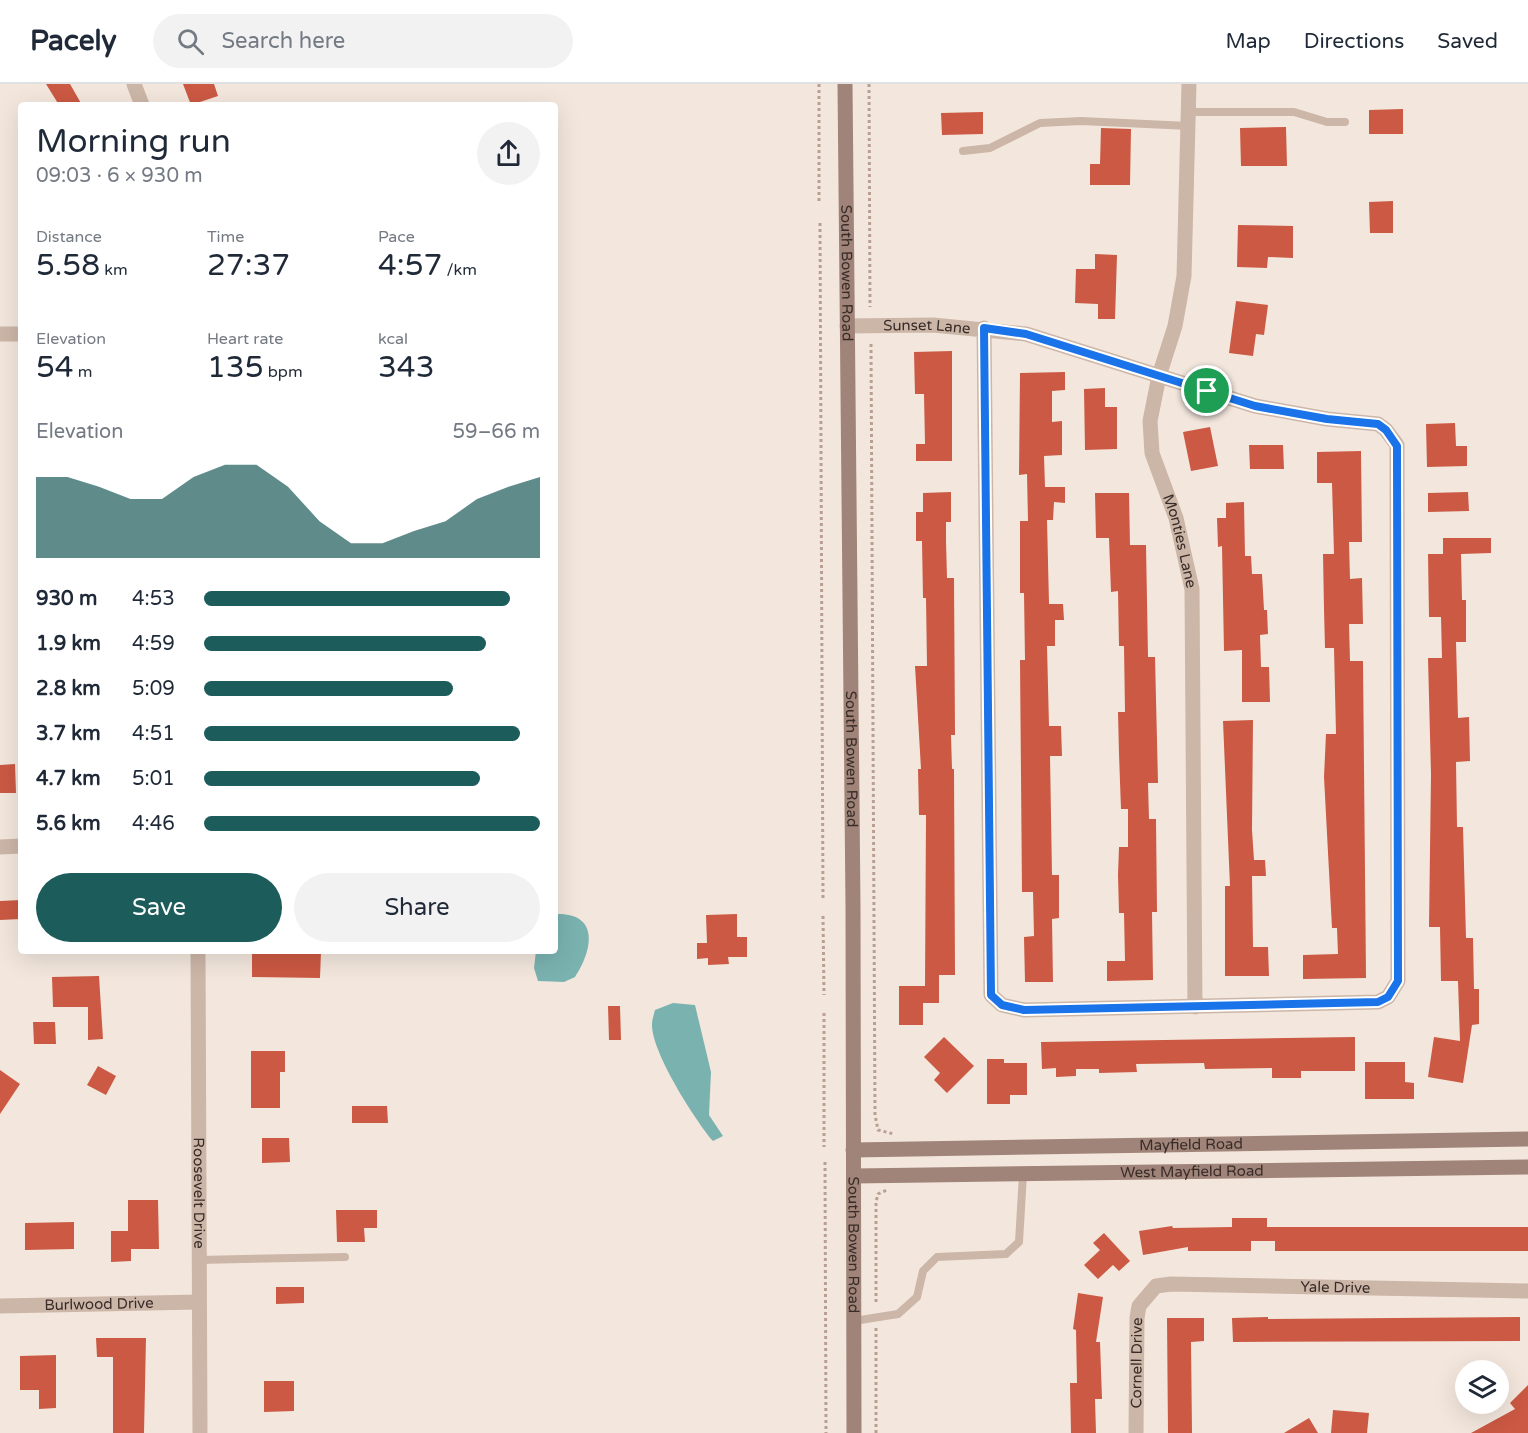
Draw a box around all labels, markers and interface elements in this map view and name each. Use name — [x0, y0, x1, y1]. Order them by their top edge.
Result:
search box — [153, 14, 573, 68]
text: Pacely — [30, 24, 117, 58]
icon: search — [174, 25, 207, 58]
text: Search here — [222, 28, 345, 54]
text: Map — [1225, 29, 1271, 54]
text: Directions — [1304, 29, 1404, 54]
text: Saved — [1437, 29, 1498, 54]
text: Morning run — [36, 122, 231, 161]
button: share — [477, 122, 540, 185]
text: 09:03 · 6 × 930 m — [36, 164, 203, 188]
street label: South Bowen Road — [837, 205, 857, 341]
text: Distance — [36, 227, 102, 247]
text: Time — [207, 227, 244, 247]
text: Pace — [378, 227, 415, 247]
text: 5.58 — [36, 247, 100, 284]
text: 27:37 — [207, 247, 290, 284]
text: 4:57 — [378, 247, 442, 284]
text: km — [100, 260, 128, 280]
text: /km — [442, 260, 477, 280]
street label: Sunset Lane — [883, 316, 971, 338]
text: Elevation — [36, 329, 106, 349]
text: Heart rate — [207, 329, 283, 349]
text: kcal — [378, 329, 408, 349]
text: 54 — [36, 349, 74, 386]
text: 135 — [207, 349, 264, 386]
text: 343 — [378, 349, 435, 386]
text: m — [74, 362, 93, 382]
text: bpm — [264, 362, 303, 382]
pin — [1181, 365, 1232, 416]
icon: arrive — [1190, 374, 1223, 407]
text: Elevation — [36, 420, 123, 444]
text: 59–66 m — [453, 420, 540, 444]
street label: Monties Lane — [1159, 492, 1200, 590]
text: 930 m — [36, 587, 97, 611]
text: 4:53 — [132, 587, 175, 611]
text: 1.9 km — [36, 632, 101, 656]
text: 4:59 — [132, 632, 175, 656]
text: 2.8 km — [36, 677, 101, 701]
text: 5:09 — [132, 677, 175, 701]
street label: South Bowen Road — [842, 691, 861, 827]
text: 3.7 km — [36, 722, 101, 746]
text: 4:51 — [132, 722, 175, 746]
text: 4.7 km — [36, 767, 101, 791]
text: 5:01 — [132, 767, 175, 791]
text: 5.6 km — [36, 812, 101, 836]
text: 4:46 — [132, 812, 175, 836]
button: Save — [36, 873, 282, 942]
button: Share — [294, 873, 540, 942]
street label: Mayfield Road — [1139, 1135, 1243, 1154]
street label: Roosevelt Drive — [190, 1137, 208, 1249]
street label: West Mayfield Road — [1120, 1162, 1264, 1181]
street label: South Bowen Road — [845, 1177, 863, 1313]
street label: Yale Drive — [1300, 1278, 1371, 1297]
street label: Burlwood Drive — [44, 1294, 154, 1314]
street label: Cornell Drive — [1127, 1317, 1146, 1409]
map controls — [1455, 1360, 1509, 1414]
button: layers — [1455, 1360, 1509, 1414]

